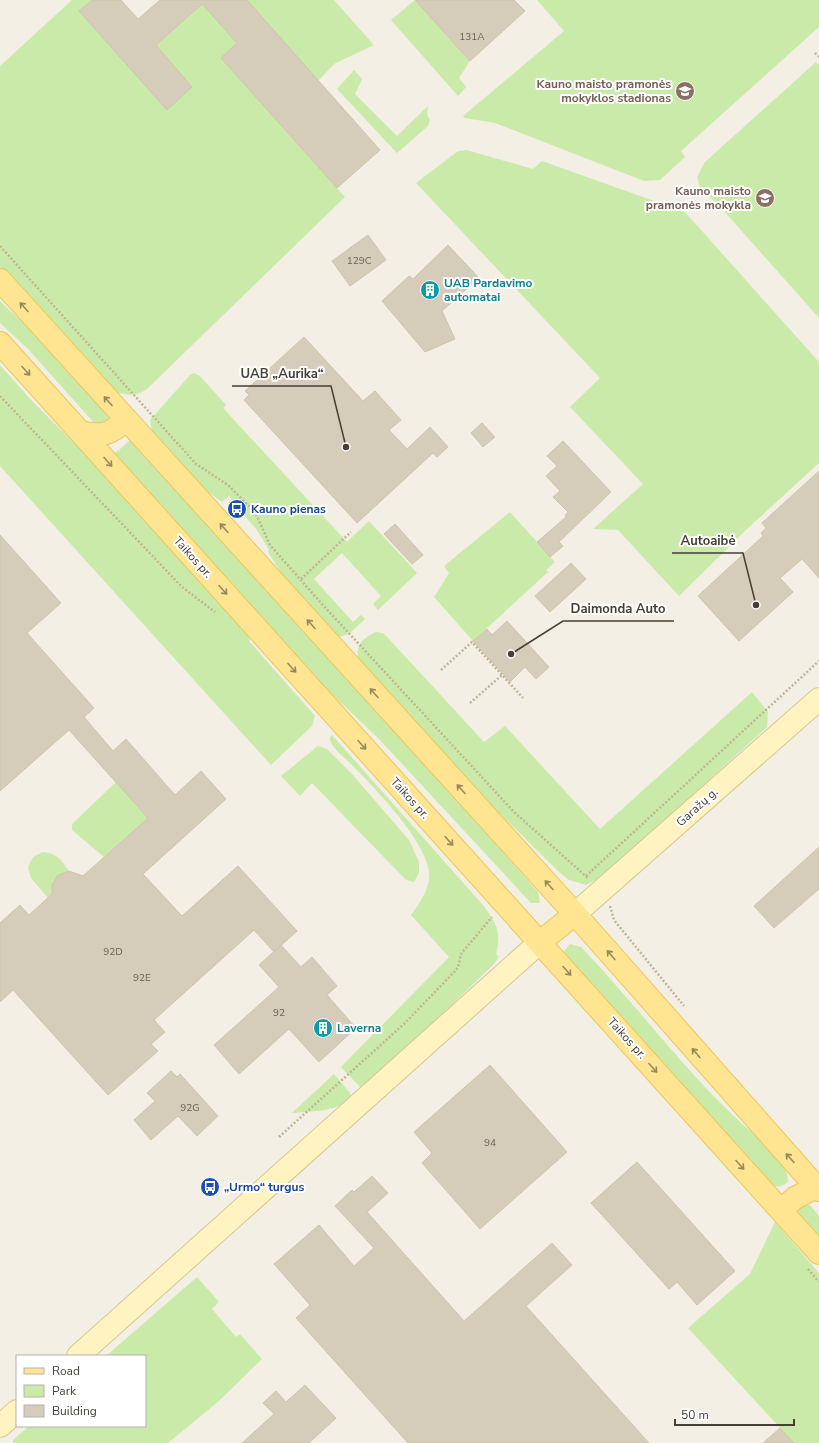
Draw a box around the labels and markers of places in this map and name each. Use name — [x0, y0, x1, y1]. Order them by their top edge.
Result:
place label: Kauno maisto pramonės mokyklos stadionas — [536, 76, 671, 106]
school or university icon: Kauno maisto pramonės mokyklos stadionas — [674, 80, 696, 102]
place label: Kauno maisto pramonės mokykla — [646, 183, 751, 213]
school or university icon: Kauno maisto pramonės mokykla — [754, 187, 776, 209]
place label: UAB Pardavimo automatai — [444, 275, 533, 305]
building icon: UAB Pardavimo automatai — [419, 279, 441, 301]
callout: UAB „Aurika“ — [232, 361, 331, 386]
bus stop icon: Kauno pienas — [226, 498, 248, 520]
place label: Kauno pienas — [251, 501, 326, 517]
callout: Autoaibė — [672, 528, 743, 553]
callout: Daimonda Auto — [563, 596, 674, 621]
building icon: Laverna — [312, 1017, 334, 1039]
place label: Laverna — [337, 1020, 381, 1036]
bus stop icon: „Urmo“ turgus — [199, 1176, 221, 1198]
place label: „Urmo“ turgus — [224, 1179, 305, 1195]

